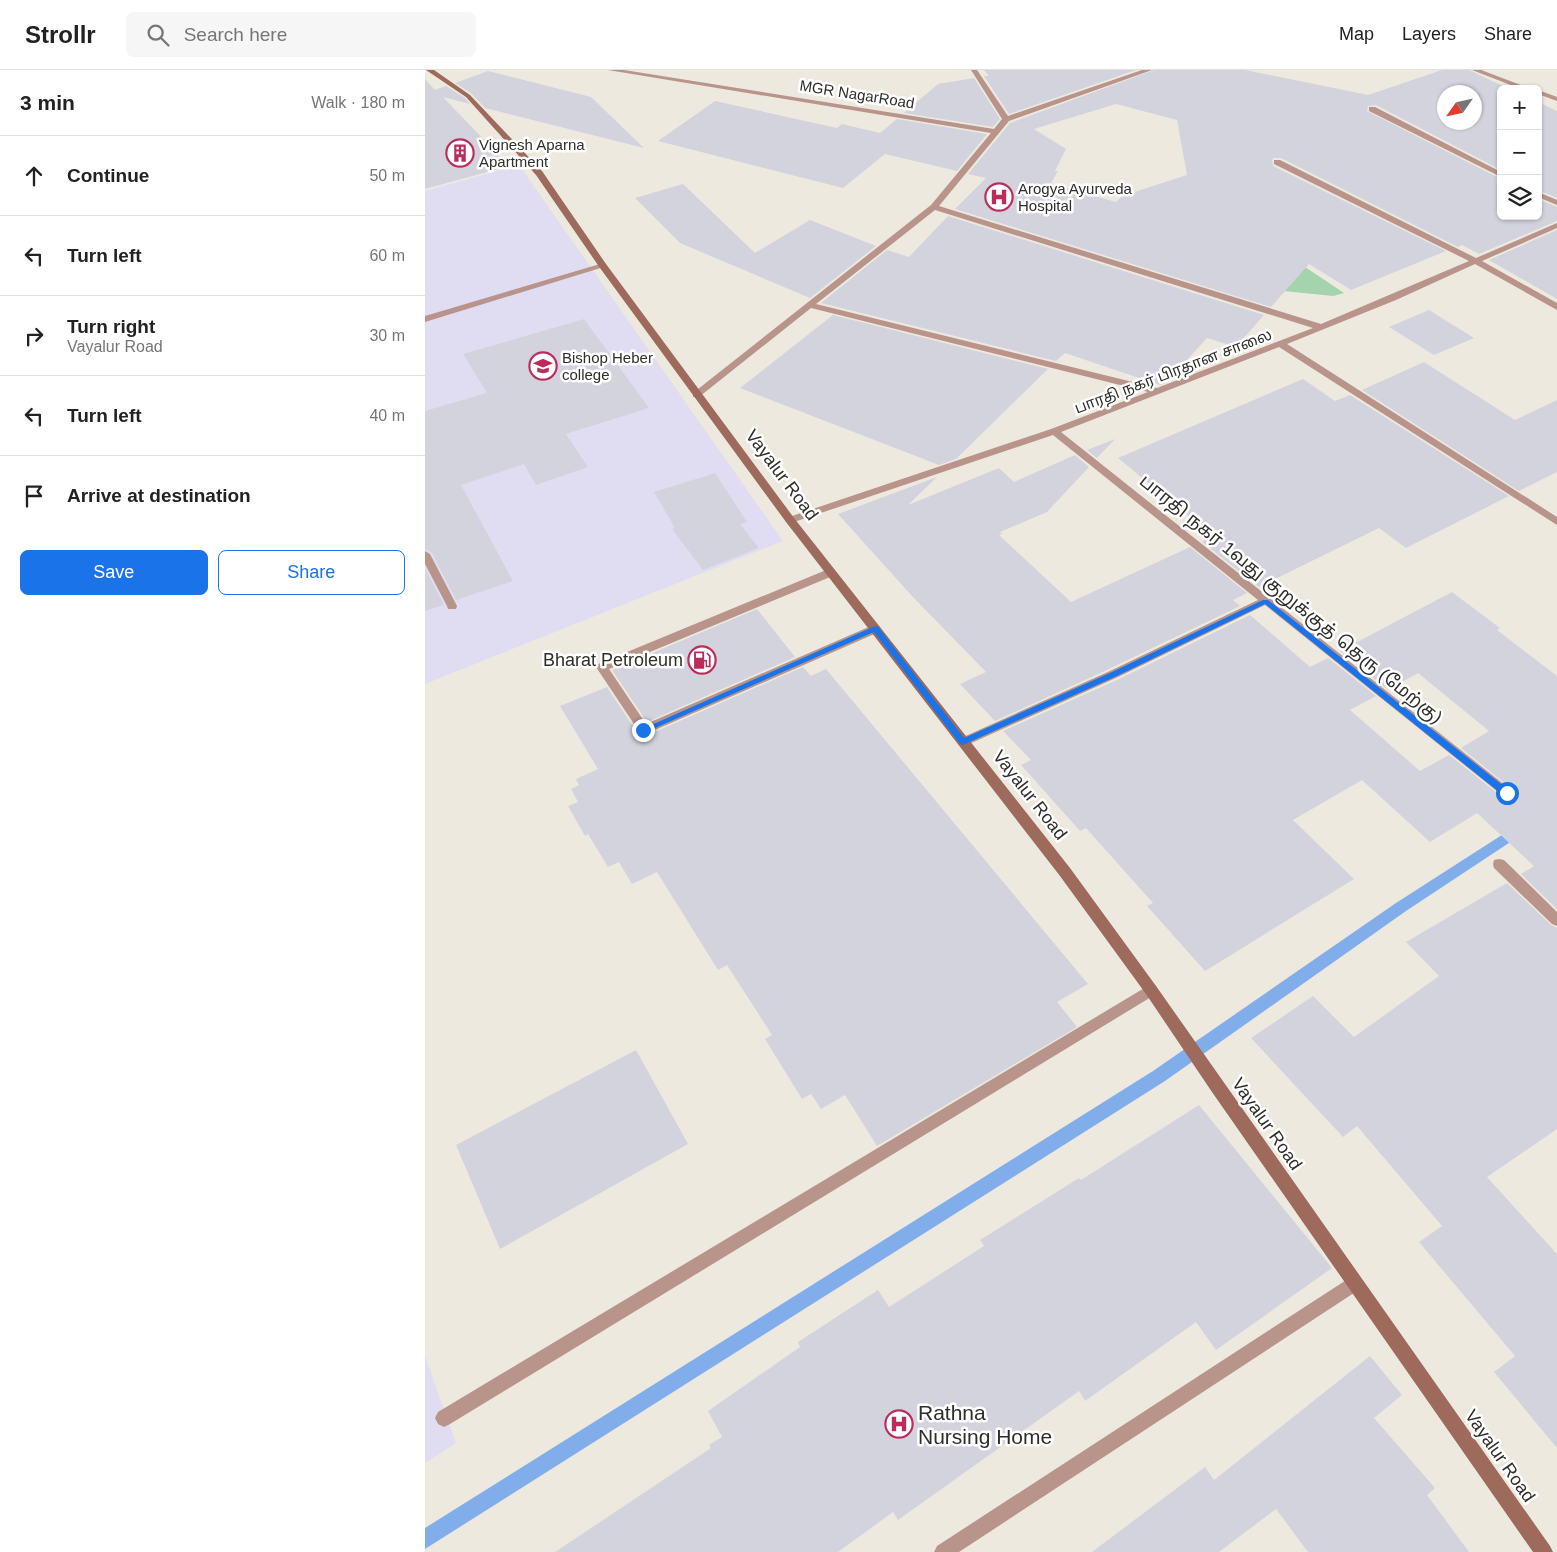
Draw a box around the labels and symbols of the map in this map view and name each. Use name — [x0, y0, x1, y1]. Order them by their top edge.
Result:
street label: MGR NagarRoad — [798, 77, 916, 111]
north arrow — [1437, 85, 1482, 130]
place label: Vignesh Aparna Apartment — [479, 136, 585, 170]
building icon: Vignesh Aparna Apartment — [445, 138, 475, 168]
place label: Arogya Ayurveda Hospital — [1018, 180, 1133, 214]
hospital icon: Arogya Ayurveda Hospital — [984, 182, 1014, 212]
street label: பாரதி நகர் பிரதான சாலை — [1072, 325, 1275, 418]
place label: Bishop Heber college — [562, 349, 653, 383]
school or university icon: Bishop Heber college — [528, 351, 558, 381]
street label: Vayalur Road — [742, 426, 822, 524]
street label: பாரதி நகர் 1வது குறுக்குத் தெரு (மேற்கு) — [1134, 471, 1446, 730]
fuel station icon: Bharat Petroleum — [687, 645, 717, 675]
place label: Bharat Petroleum — [543, 650, 683, 670]
route end — [632, 719, 655, 742]
street label: Vayalur Road — [989, 746, 1071, 844]
route start — [1496, 782, 1519, 805]
street label: Vayalur Road — [1228, 1074, 1306, 1174]
place label: Rathna Nursing Home — [918, 1401, 1052, 1448]
street label: Vayalur Road — [1461, 1406, 1539, 1506]
hospital icon: Rathna Nursing Home — [884, 1409, 914, 1439]

